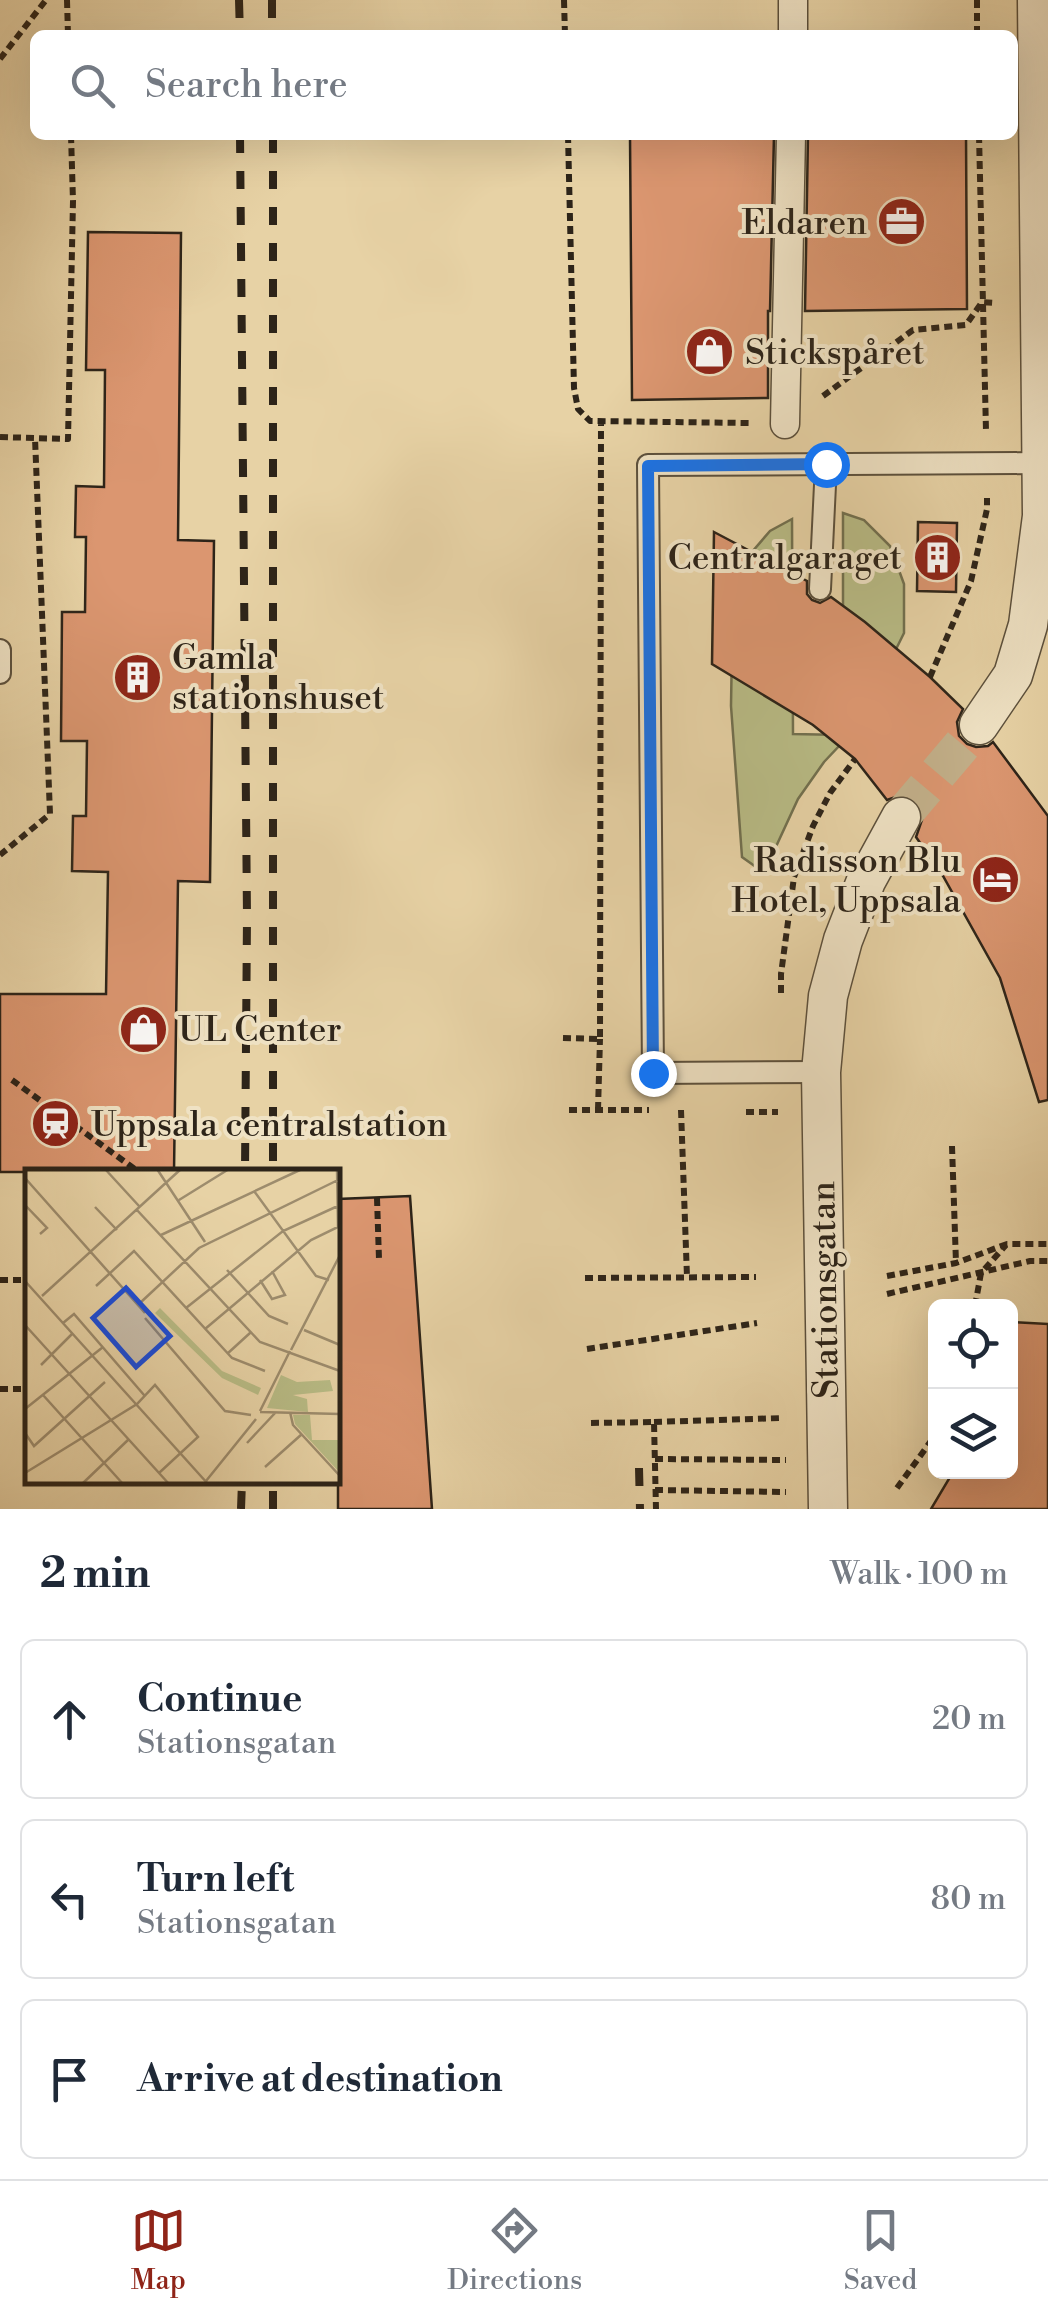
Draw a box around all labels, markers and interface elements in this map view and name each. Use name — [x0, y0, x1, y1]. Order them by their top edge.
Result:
search box — [30, 30, 1018, 140]
icon: search — [65, 58, 120, 113]
text: Search here — [145, 62, 348, 109]
office icon: Eldaren — [876, 196, 928, 248]
place label: Eldaren — [741, 202, 867, 245]
shop icon: Stickspåret — [684, 326, 736, 378]
place label: Stickspåret — [745, 332, 925, 375]
route start — [804, 442, 850, 488]
building icon: Centralgaraget — [911, 531, 963, 583]
place label: Centralgaraget — [668, 537, 902, 580]
place label: Gamla stationshuset — [172, 637, 384, 720]
building icon: Gamla stationshuset — [111, 651, 163, 703]
place label: Radisson Blu Hotel, Uppsala — [731, 840, 961, 923]
hotel icon: Radisson Blu Hotel, Uppsala — [970, 854, 1022, 906]
shop icon: UL Center — [117, 1003, 169, 1055]
place label: UL Center — [178, 1009, 342, 1052]
route end — [631, 1051, 677, 1097]
station icon: Uppsala centralstation — [30, 1098, 82, 1150]
place label: Uppsala centralstation — [91, 1104, 448, 1147]
inset map — [25, 1169, 340, 1484]
street label: Stationsgatan — [802, 1181, 849, 1399]
map controls — [928, 1299, 1018, 1479]
button: locate — [928, 1299, 1018, 1389]
button: layers — [928, 1389, 1018, 1479]
text: 2 min — [40, 1548, 150, 1601]
text: Walk · 100 m — [830, 1554, 1008, 1594]
text: Continue — [137, 1676, 302, 1723]
icon: ahead — [42, 1692, 97, 1747]
text: 20 m — [932, 1699, 1006, 1739]
text: Stationsgatan — [137, 1723, 336, 1763]
text: Turn left — [137, 1856, 294, 1903]
icon: left — [42, 1872, 97, 1927]
text: 80 m — [931, 1879, 1006, 1919]
text: Stationsgatan — [137, 1903, 336, 1943]
icon: arrive — [42, 2052, 97, 2107]
text: Arrive at destination — [137, 2056, 503, 2103]
tab: Map — [131, 2203, 186, 2298]
tab: Directions — [447, 2203, 582, 2298]
tab: Saved — [844, 2203, 917, 2298]

